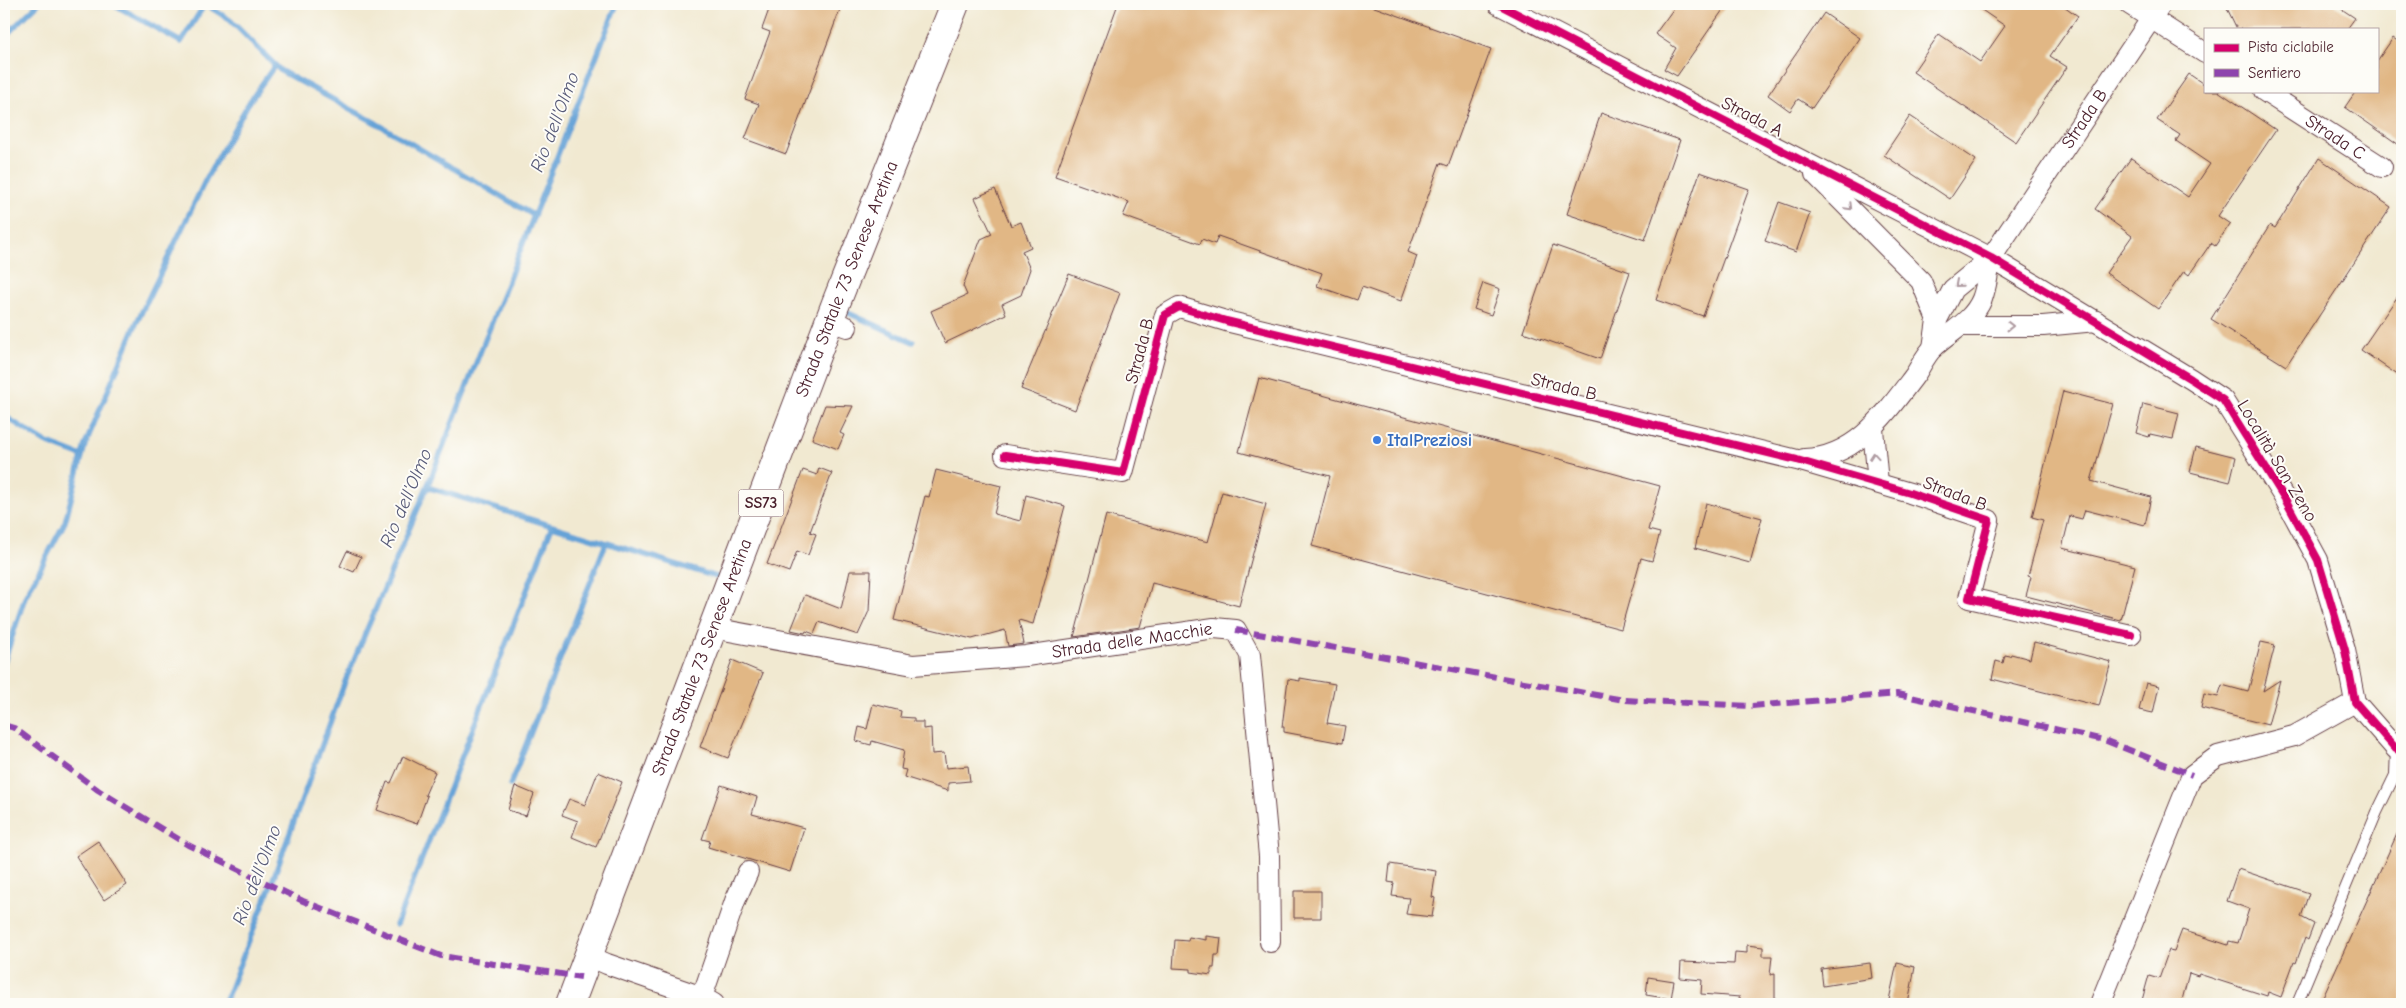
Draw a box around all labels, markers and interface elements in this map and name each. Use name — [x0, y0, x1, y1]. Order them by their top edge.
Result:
legend — [2204, 28, 2378, 92]
text: Pista ciclabile — [2248, 38, 2334, 56]
text: Sentiero — [2248, 64, 2301, 82]
water label: Rio dell'Olmo — [526, 69, 584, 175]
street label: Strada B — [2057, 85, 2112, 152]
street label: Strada A — [1718, 93, 1786, 141]
street label: Strada C — [2302, 110, 2369, 164]
street label: Strada Statale 73 Senese Aretina — [791, 158, 902, 400]
one-way arrow — [1843, 201, 1852, 210]
one-way arrow — [1955, 279, 1964, 288]
street label: Strada B — [1121, 316, 1159, 386]
one-way arrow — [2006, 321, 2014, 331]
street label: Strada B — [1529, 369, 1599, 405]
street label: Località San Zeno — [2232, 396, 2322, 526]
place label: ItalPreziosi — [1387, 430, 1472, 451]
marker: ItalPreziosi — [1371, 434, 1383, 446]
water label: Rio dell'Olmo — [375, 445, 437, 551]
one-way arrow — [1869, 452, 1880, 460]
street label: Strada B — [1920, 472, 1990, 516]
road number: SS73 — [738, 489, 784, 516]
street label: Strada Statale 73 Senese Aretina — [647, 536, 756, 779]
street label: Strada delle Macchie — [1050, 618, 1214, 663]
water label: Rio dell'Olmo — [228, 822, 286, 928]

